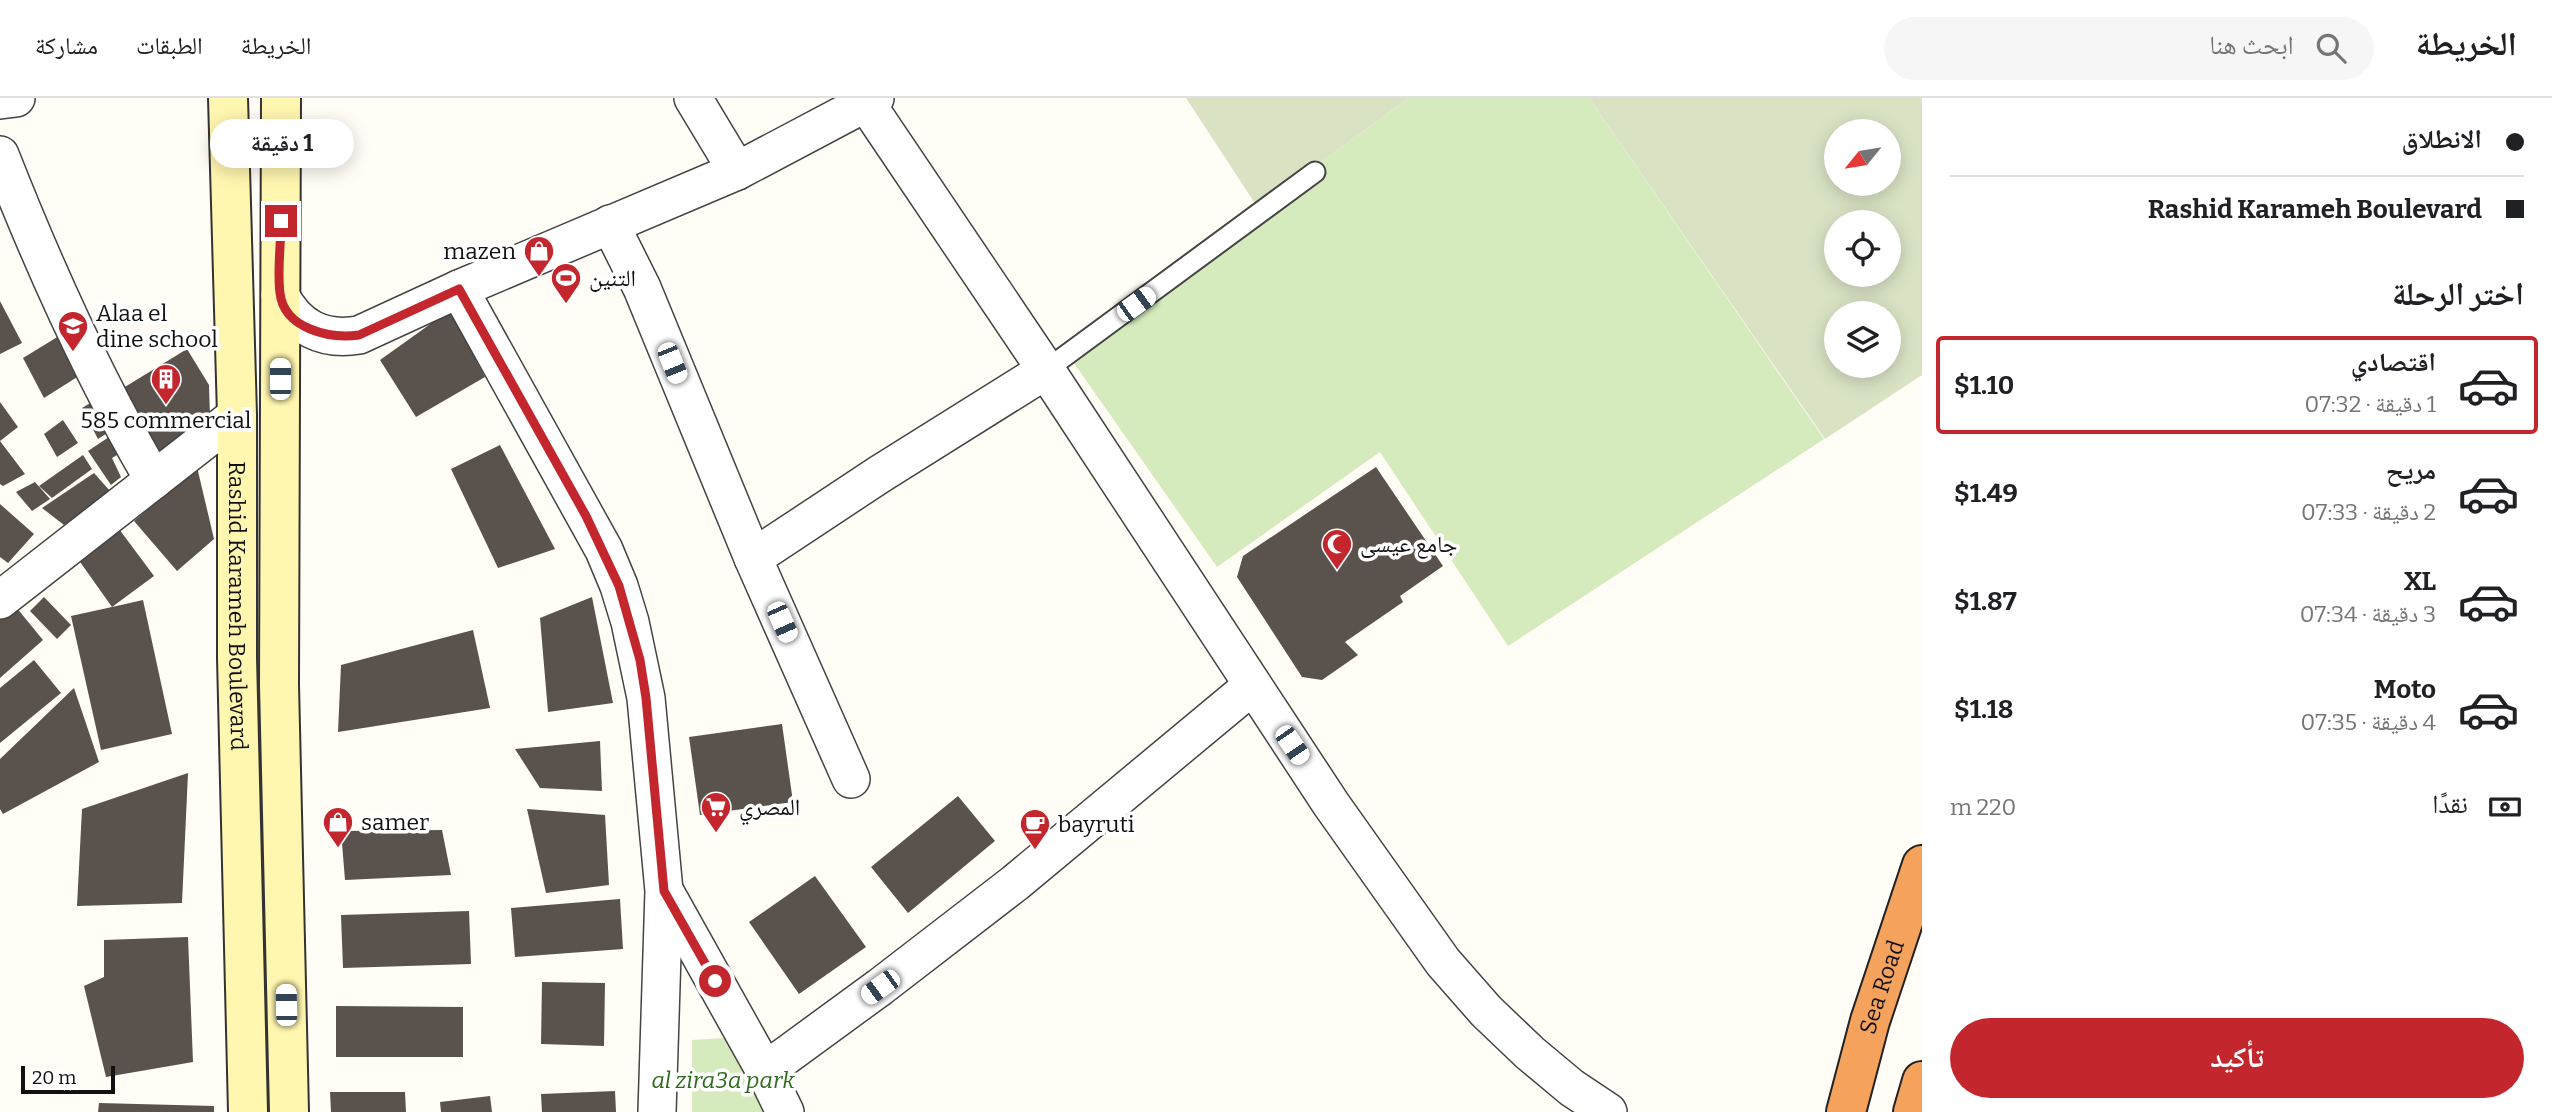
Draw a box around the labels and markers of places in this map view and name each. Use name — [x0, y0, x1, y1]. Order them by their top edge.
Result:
shop icon: mazen — [522, 234, 556, 278]
place label: mazen — [443, 237, 516, 265]
sports icon: التنين — [549, 261, 583, 305]
place label: التنين — [589, 264, 636, 292]
place label: Alaa el dine school — [96, 299, 218, 353]
school or university icon: Alaa el dine school — [56, 309, 90, 353]
building icon: 585 commercial — [149, 362, 183, 406]
place label: 585 commercial — [81, 406, 252, 434]
mosque icon: جامع عيسى — [1320, 527, 1354, 571]
place label: جامع عيسى — [1360, 530, 1457, 559]
supermarket icon: المصري — [699, 790, 733, 834]
place label: المصري — [739, 793, 800, 826]
shop icon: samer — [321, 805, 355, 849]
cafe icon: bayruti — [1018, 807, 1052, 851]
place label: samer — [361, 808, 429, 836]
place label: bayruti — [1058, 810, 1135, 838]

